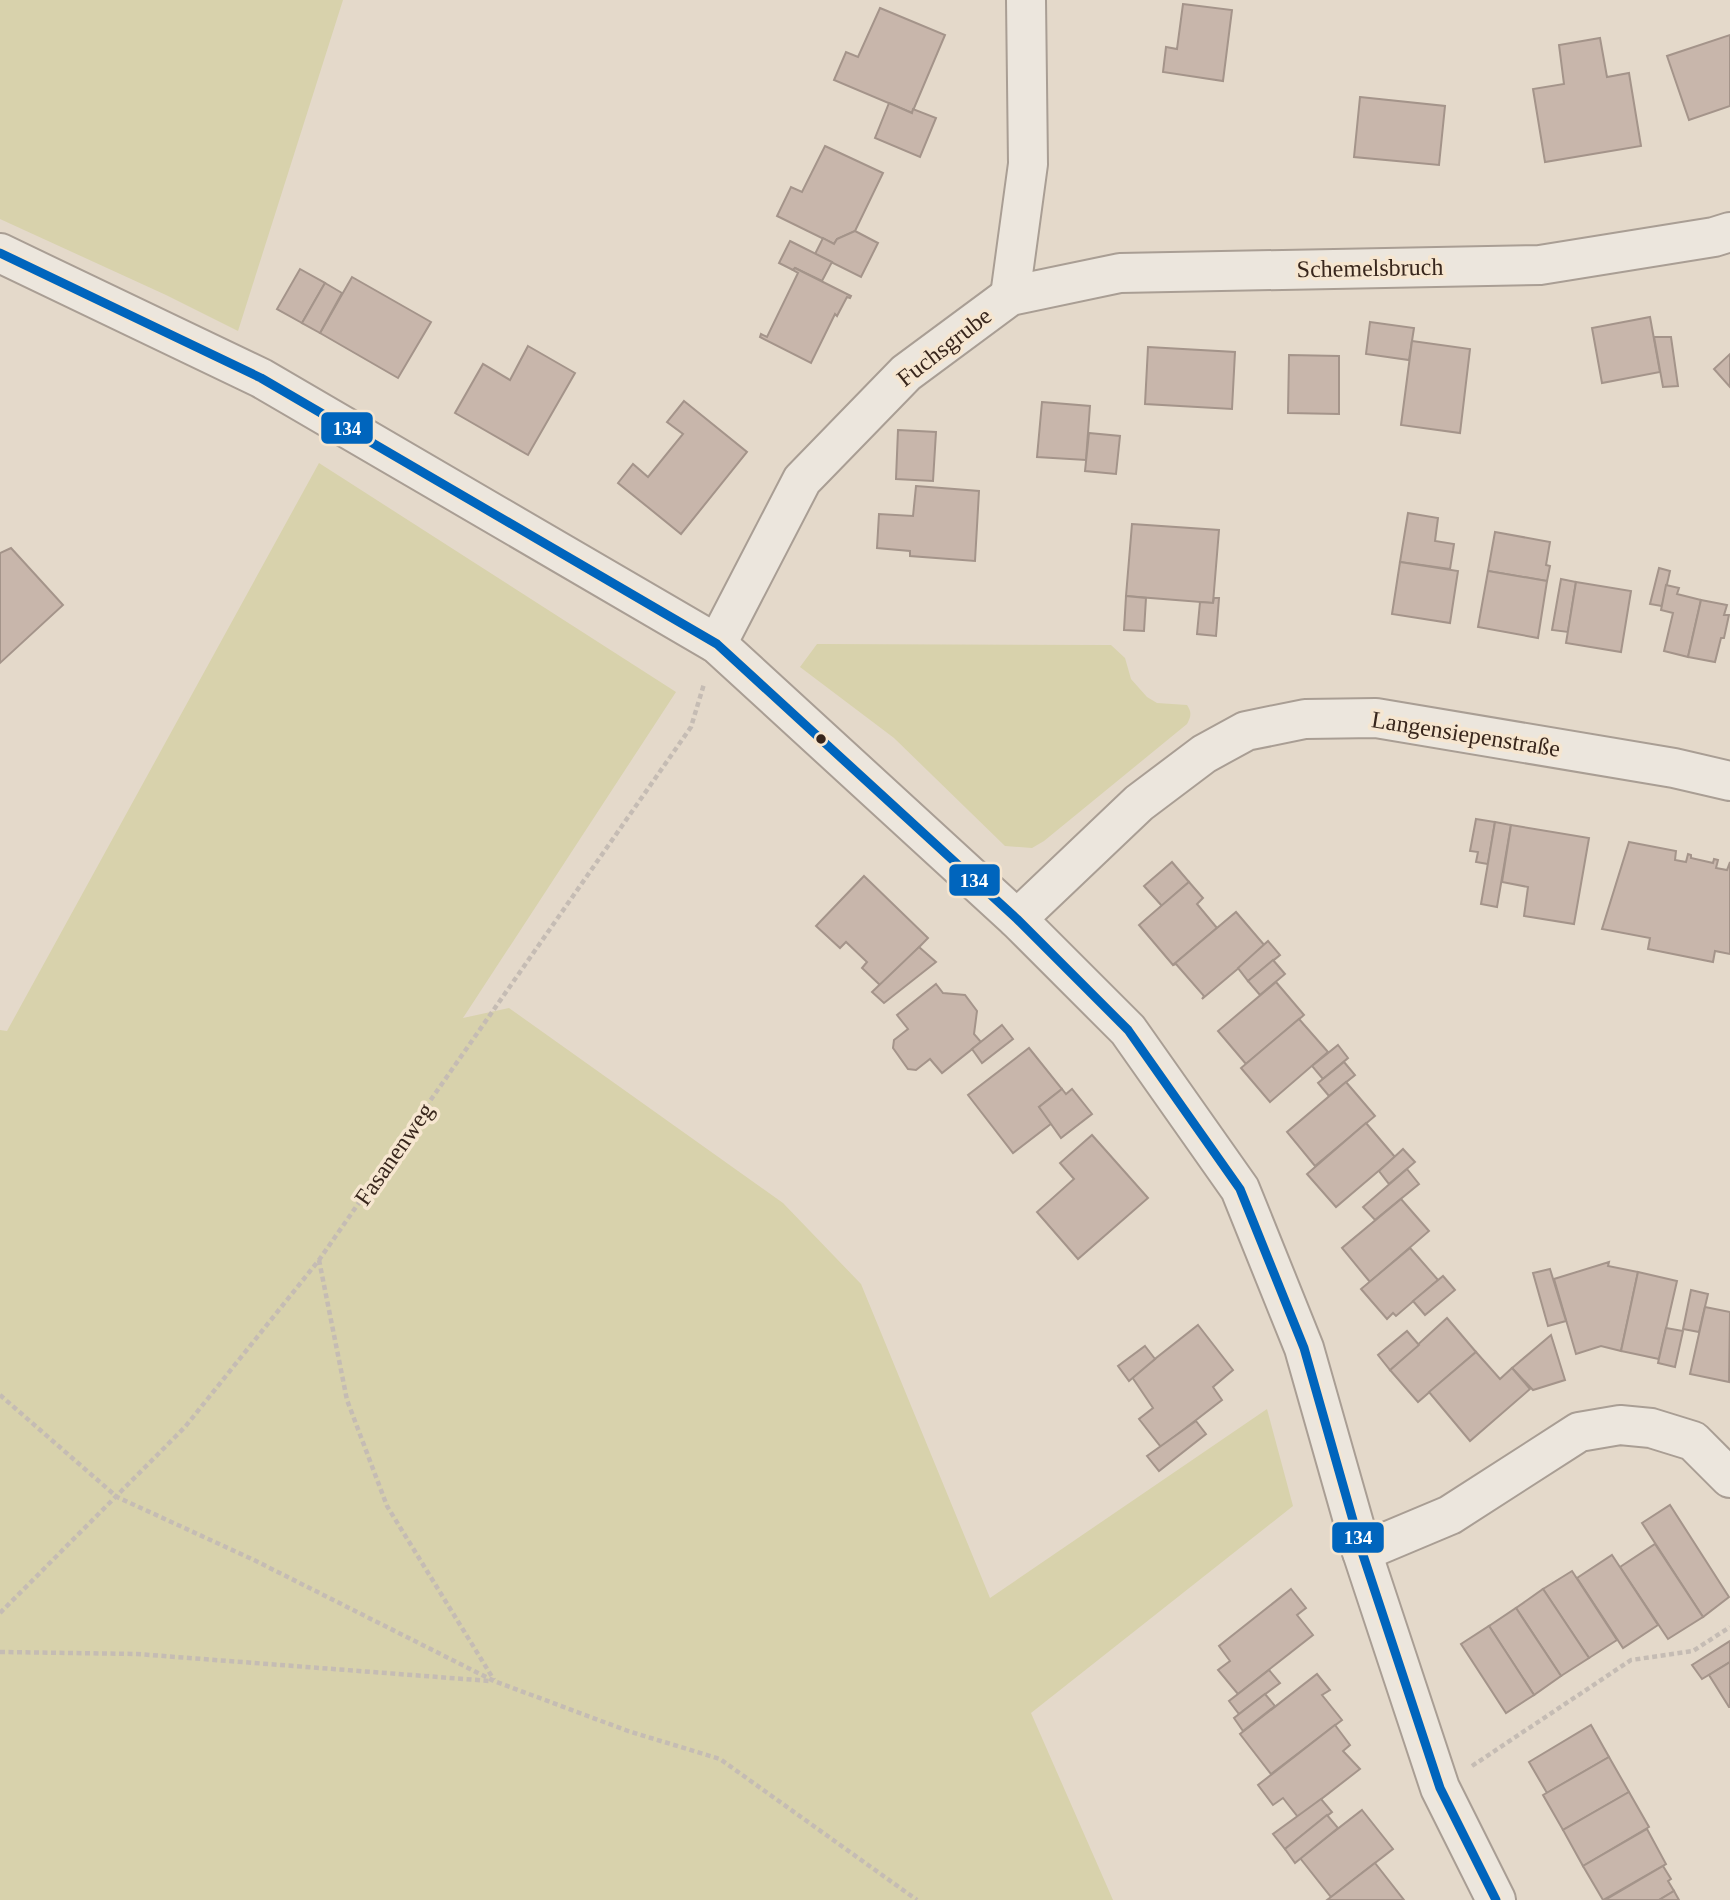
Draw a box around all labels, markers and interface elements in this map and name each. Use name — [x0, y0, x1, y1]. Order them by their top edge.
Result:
street label: Schemelsbruch — [1296, 254, 1444, 282]
street label: Fuchsgrube — [892, 302, 996, 392]
line badge: 134 — [320, 411, 374, 445]
text: 134 — [333, 418, 362, 439]
street label: Langensiepenstraße — [1370, 706, 1562, 762]
unlabelled marker — [814, 732, 828, 746]
line badge: 134 — [948, 863, 1001, 897]
text: 134 — [960, 870, 989, 891]
street label: Fasanenweg — [349, 1098, 439, 1210]
line badge: 134 — [1331, 1521, 1385, 1554]
text: 134 — [1344, 1527, 1373, 1548]

